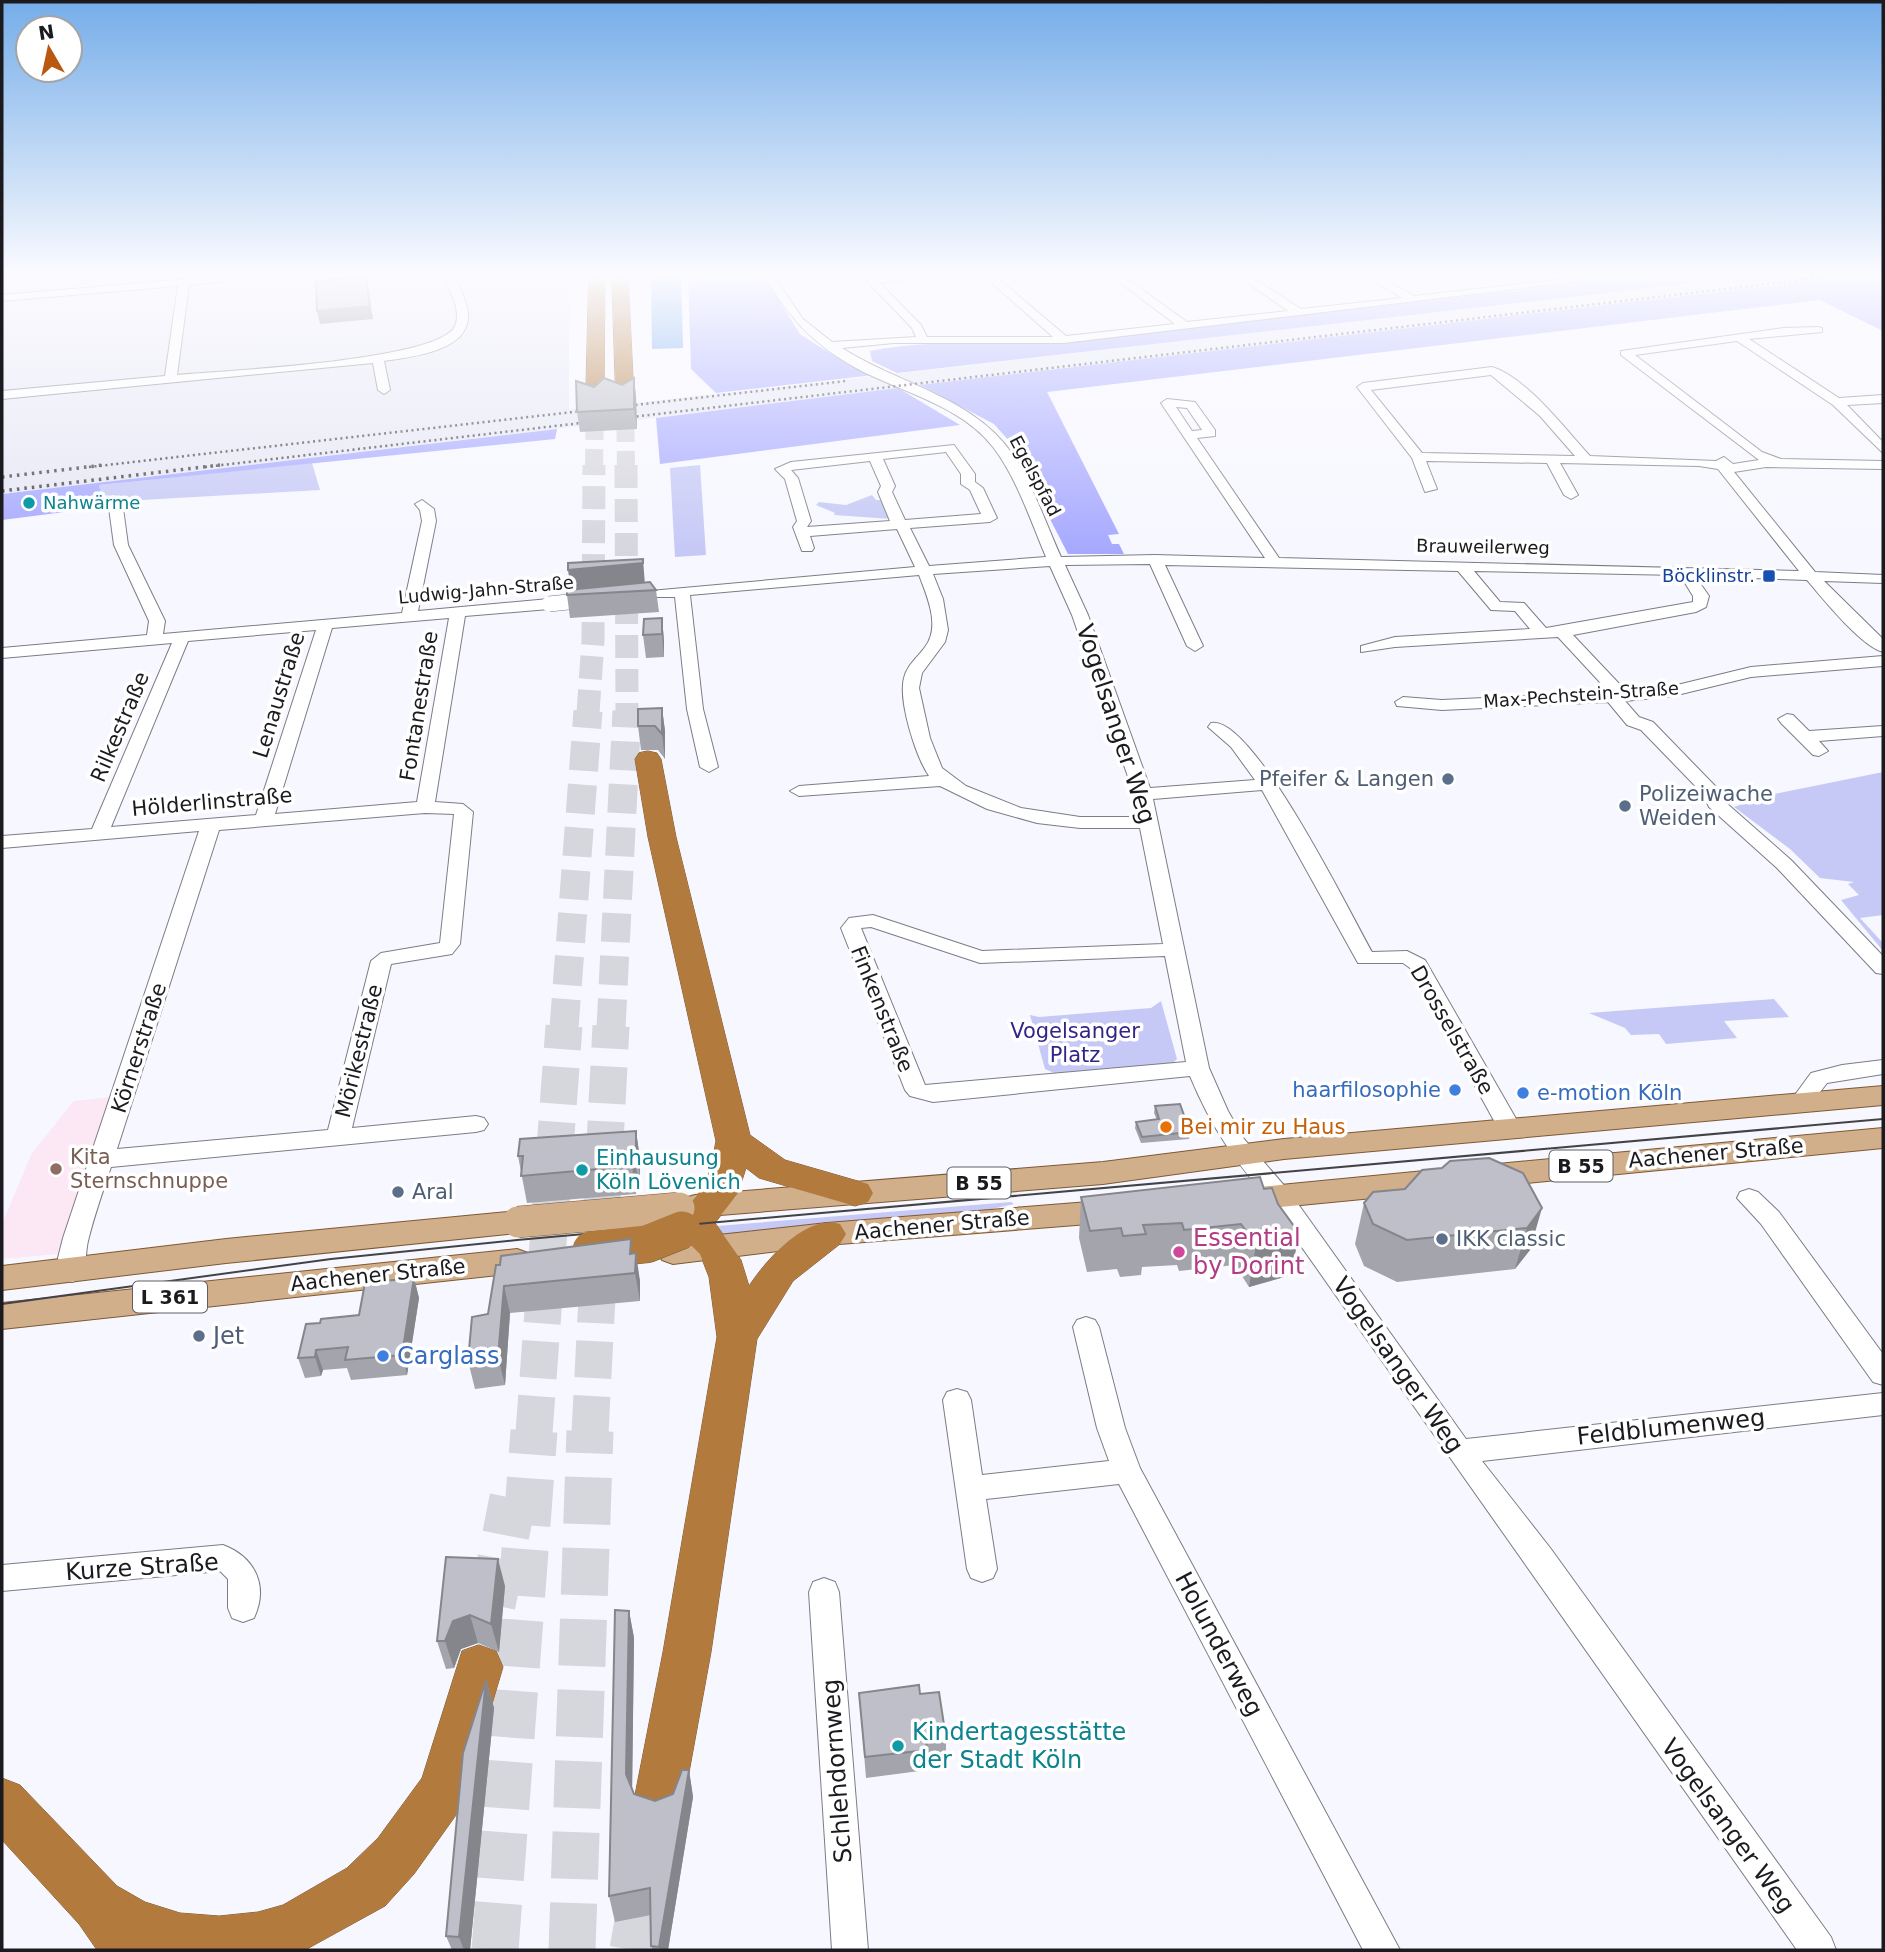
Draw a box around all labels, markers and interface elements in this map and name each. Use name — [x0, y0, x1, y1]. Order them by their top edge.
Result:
north arrow — [14, 14, 84, 84]
text: N — [37, 20, 56, 44]
street label: Egelspfad — [1005, 432, 1065, 520]
place label: Nahwärme — [43, 492, 140, 513]
marker: Nahwärme — [21, 495, 37, 511]
street label: Brauweilerweg — [1416, 535, 1550, 558]
place label: Böcklinstr. — [1662, 565, 1755, 586]
marker: Böcklinstr. — [1761, 568, 1777, 584]
street label: Ludwig-Jahn-Straße — [397, 571, 575, 608]
street label: Vogelsanger Weg — [1071, 621, 1161, 827]
street label: Lenaustraße — [248, 629, 310, 761]
street label: Fontanestraße — [395, 629, 443, 783]
street label: Rilkestraße — [86, 668, 154, 786]
street label: Max-Pechstein-Straße — [1482, 677, 1679, 712]
place label: Pfeifer & Langen — [1259, 767, 1434, 791]
marker: Pfeifer & Langen — [1440, 771, 1456, 787]
place label: Polizeiwache Weiden — [1639, 782, 1773, 830]
street label: Hölderlinstraße — [131, 783, 293, 821]
marker: Polizeiwache Weiden — [1617, 798, 1633, 814]
street label: Finkenstraße — [846, 942, 918, 1076]
street label: Drosselstraße — [1405, 961, 1499, 1099]
street label: Körnerstraße — [107, 980, 171, 1116]
street label: Mörikestraße — [331, 982, 387, 1120]
park label: Vogelsanger Platz — [1010, 1019, 1140, 1067]
place label: haarfilosophie — [1292, 1078, 1441, 1102]
place label: e-motion Köln — [1537, 1081, 1682, 1105]
marker: haarfilosophie — [1447, 1082, 1463, 1098]
marker: e-motion Köln — [1515, 1085, 1531, 1101]
place label: Bei mir zu Haus — [1180, 1115, 1345, 1139]
marker: Bei mir zu Haus — [1158, 1119, 1174, 1135]
street label: Aachener Straße — [1627, 1133, 1805, 1173]
place label: Kita Sternschnuppe — [70, 1145, 228, 1193]
place label: Einhausung Köln Lövenich — [596, 1146, 741, 1194]
road number: B 55 — [1550, 1150, 1612, 1182]
marker: Kita Sternschnuppe — [48, 1161, 64, 1177]
marker: Einhausung Köln Lövenich — [574, 1162, 590, 1178]
road number: B 55 — [948, 1168, 1010, 1198]
place label: Aral — [412, 1180, 454, 1204]
marker: Aral — [390, 1184, 406, 1200]
street label: Aachener Straße — [853, 1205, 1031, 1245]
place label: Essential by Dorint — [1193, 1224, 1304, 1280]
place label: IKK classic — [1456, 1227, 1566, 1251]
marker: IKK classic — [1434, 1231, 1450, 1247]
marker: Essential by Dorint — [1171, 1244, 1187, 1260]
street label: Aachener Straße — [289, 1254, 467, 1296]
street label: Vogelsanger Weg — [1327, 1272, 1469, 1458]
road number: L 361 — [133, 1282, 207, 1312]
place label: Jet — [211, 1322, 244, 1350]
marker: Jet — [191, 1328, 207, 1344]
place label: Carglass — [397, 1342, 500, 1370]
marker: Carglass — [375, 1348, 391, 1364]
street label: Feldblumenweg — [1575, 1403, 1767, 1451]
street label: Kurze Straße — [64, 1548, 220, 1586]
street label: Holunderweg — [1169, 1567, 1269, 1721]
street label: Schlehdornweg — [817, 1678, 857, 1864]
place label: Kindertagesstätte der Stadt Köln — [912, 1718, 1126, 1774]
street label: Vogelsanger Weg — [1655, 1734, 1801, 1918]
marker: Kindertagesstätte der Stadt Köln — [890, 1738, 906, 1754]

